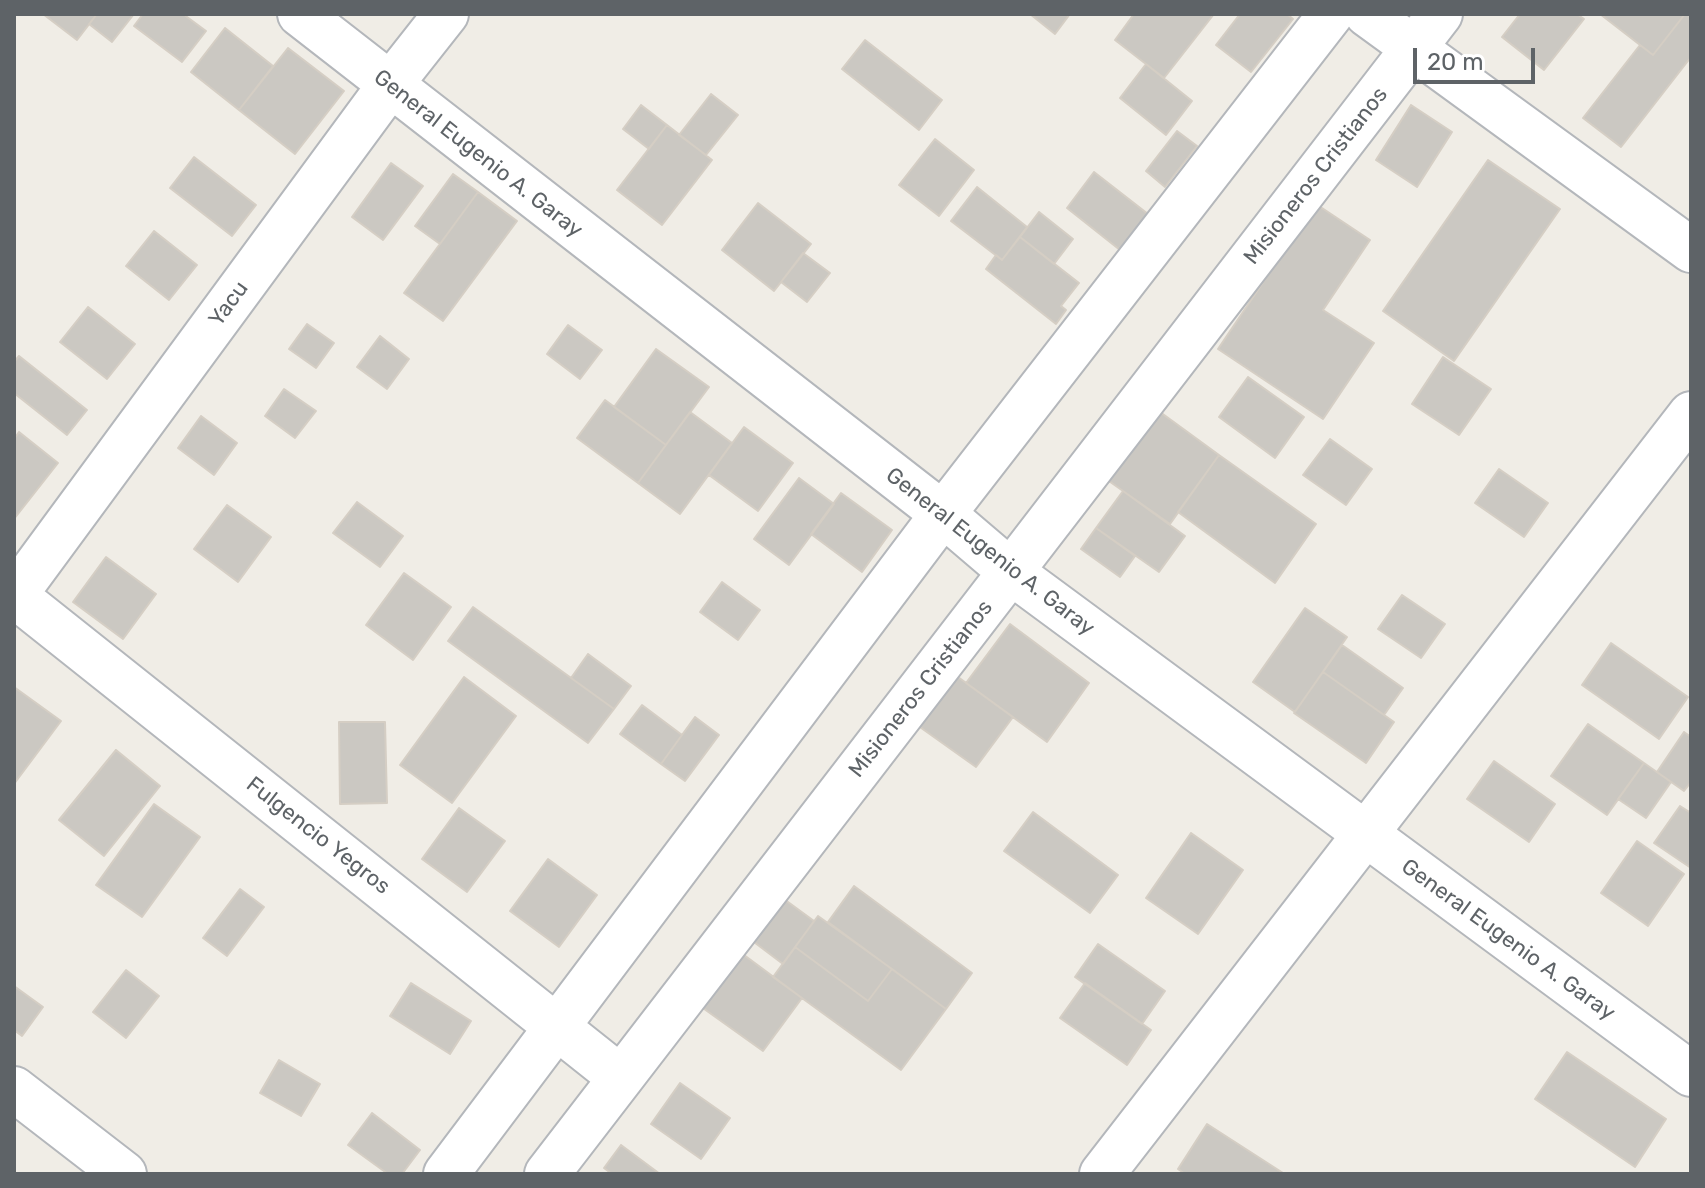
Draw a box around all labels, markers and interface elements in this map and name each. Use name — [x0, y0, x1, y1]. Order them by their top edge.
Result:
scale bar — [1417, 32, 1539, 82]
text: 20 m — [1427, 48, 1484, 76]
street label: General Eugenio A. Garay — [368, 64, 588, 244]
street label: Misioneros Cristianos — [1239, 82, 1393, 270]
street label: Yacu — [204, 276, 254, 332]
street label: General Eugenio A. Garay — [880, 462, 1100, 642]
street label: Misioneros Cristianos — [844, 595, 998, 783]
street label: Fulgencio Yegros — [241, 772, 395, 900]
street label: General Eugenio A. Garay — [1396, 854, 1620, 1026]

